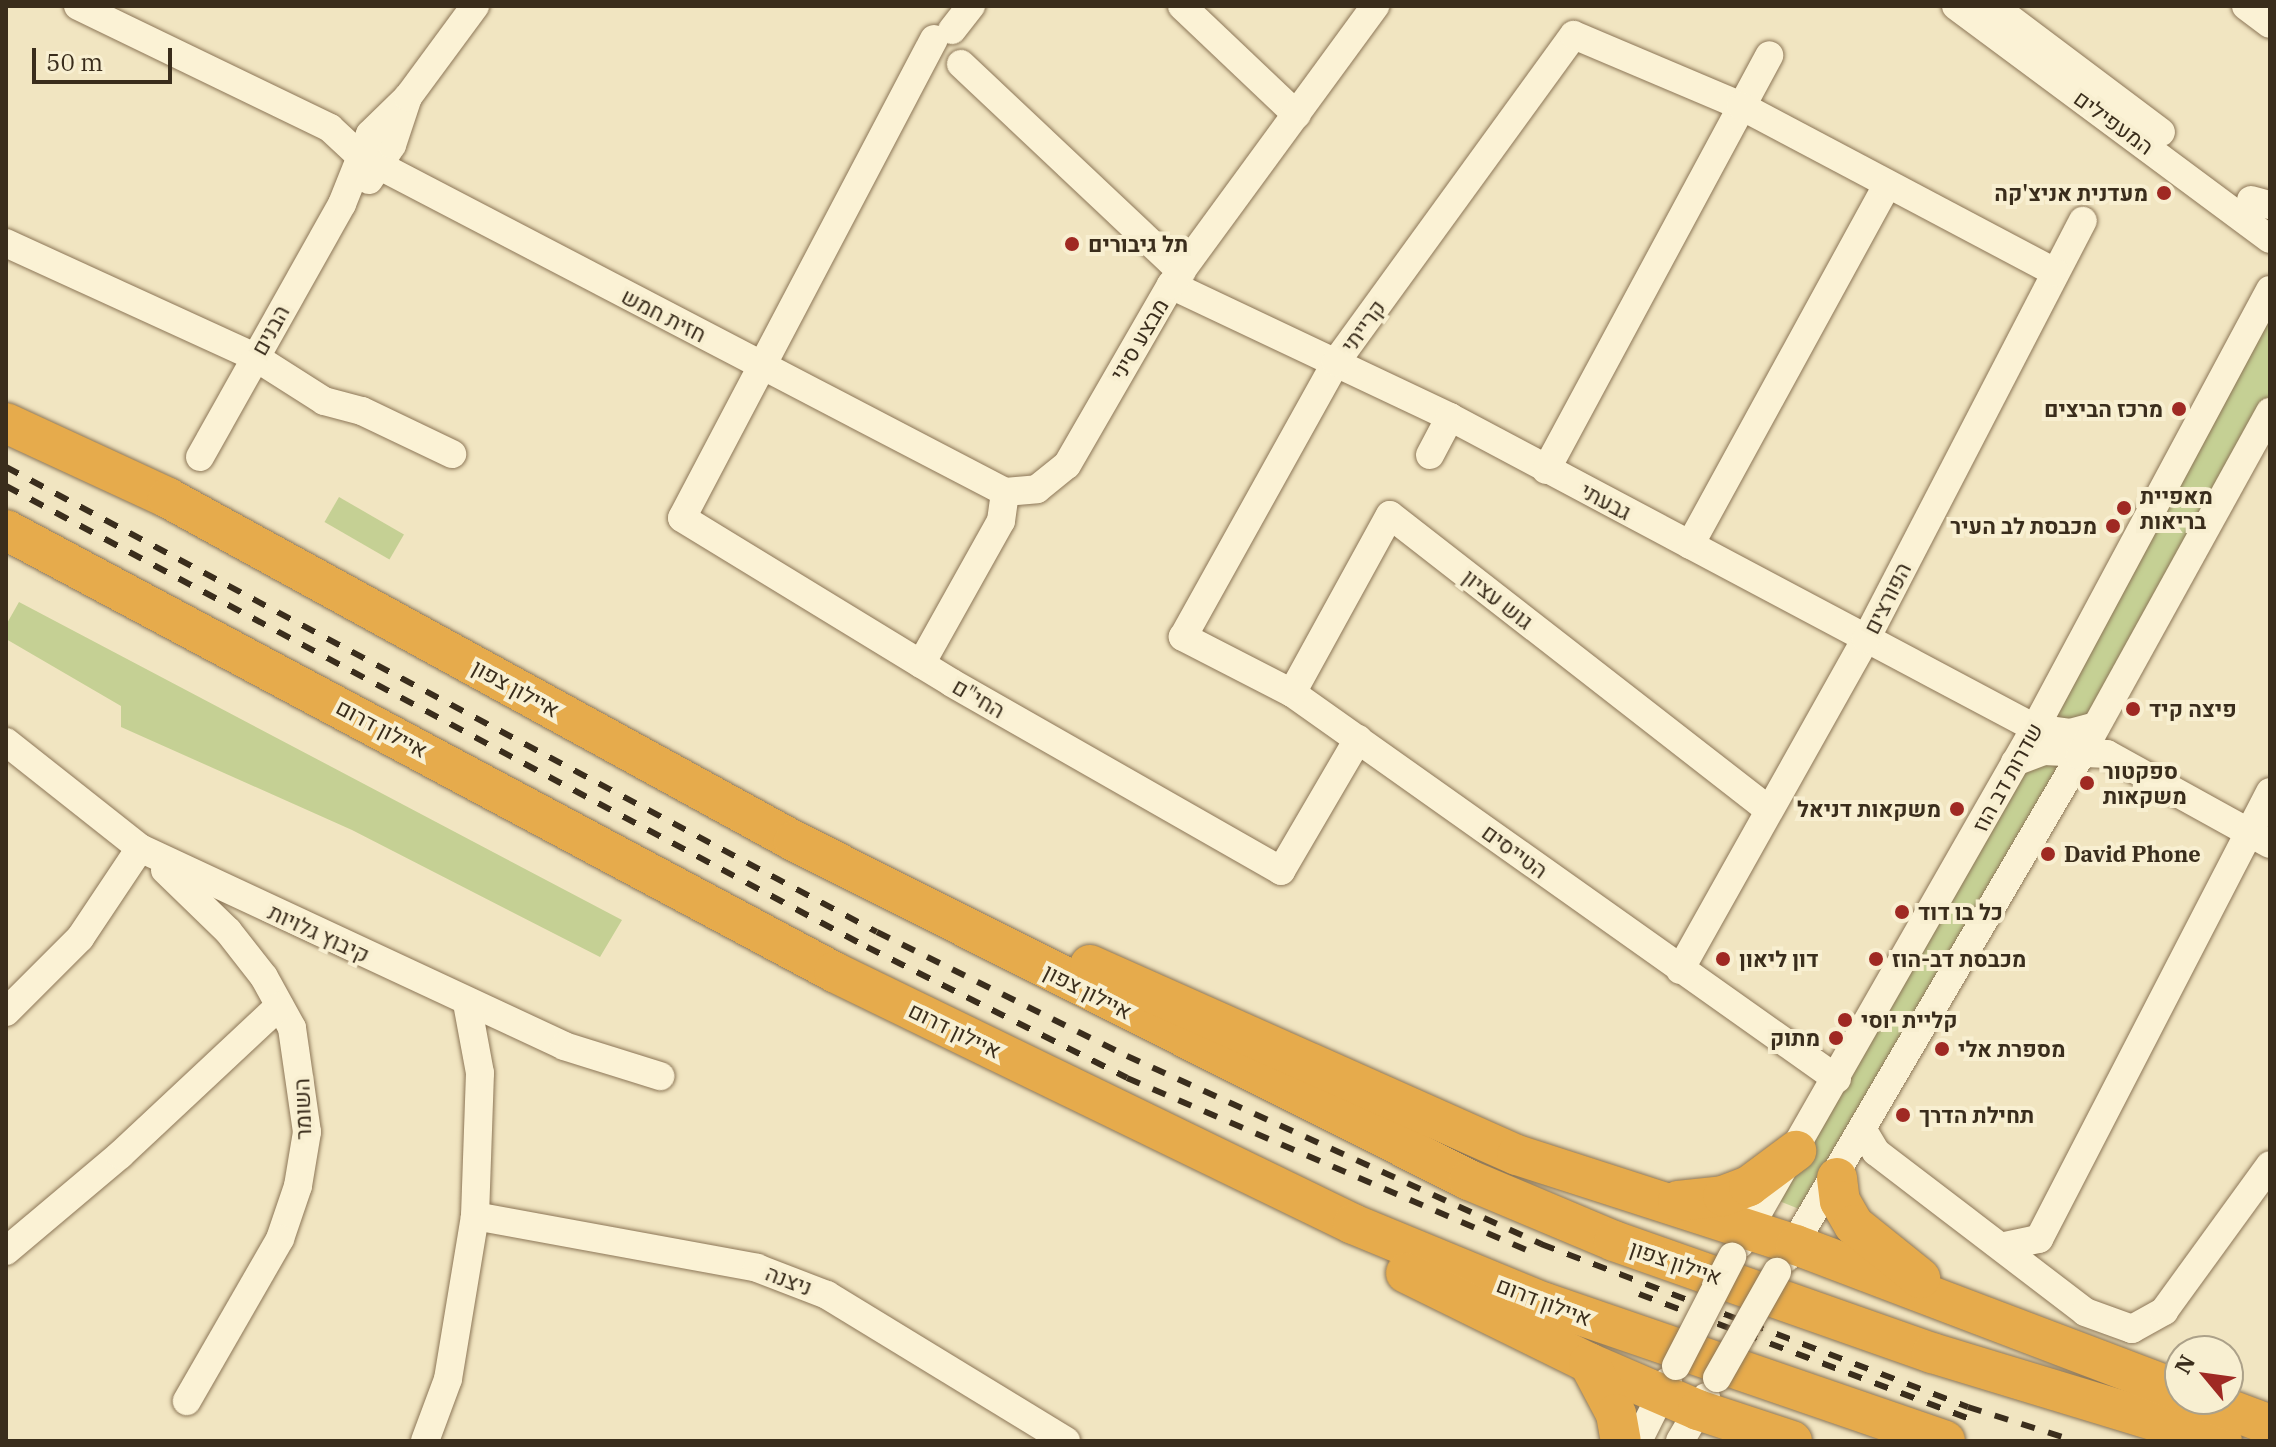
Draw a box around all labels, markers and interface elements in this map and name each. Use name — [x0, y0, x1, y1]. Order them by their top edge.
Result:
scale bar — [36, 32, 176, 82]
text: 50 m — [46, 46, 103, 78]
street label: המעפילים — [2069, 84, 2159, 160]
place label: מעדנית אניצ'קה — [1994, 180, 2148, 206]
marker: מעדנית אניצ'קה — [2155, 184, 2173, 202]
place label: תל גיבורים — [1088, 231, 1188, 257]
marker: תל גיבורים — [1063, 235, 1081, 253]
street label: חזית חמש — [617, 282, 711, 348]
street label: מבצע סיני — [1104, 293, 1174, 385]
street label: קרייתי — [1335, 295, 1391, 357]
street label: הבנים — [246, 300, 294, 360]
place label: מרכז הביצים — [2044, 396, 2163, 422]
marker: מרכז הביצים — [2170, 400, 2188, 418]
street label: גבעתי — [1576, 477, 1636, 525]
place label: מאפיית בריאות — [2140, 482, 2213, 534]
marker: מאפיית בריאות — [2115, 499, 2133, 517]
place label: מכבסת לב העיר — [1950, 513, 2097, 539]
marker: מכבסת לב העיר — [2104, 517, 2122, 535]
street label: הפורצים — [1858, 558, 1916, 638]
street label: גוש עציון — [1458, 563, 1538, 635]
street label: איילון צפון — [468, 653, 564, 723]
street label: החי"ם — [948, 673, 1010, 723]
street label: איילון דרום — [332, 693, 432, 763]
place label: פיצה קיד — [2149, 696, 2237, 722]
marker: פיצה קיד — [2124, 700, 2142, 718]
street label: שדרות דב הוז — [1966, 718, 2048, 836]
place label: ספקטור משקאות — [2103, 757, 2187, 808]
marker: ספקטור משקאות — [2078, 774, 2096, 792]
place label: משקאות דניאל — [1797, 796, 1941, 822]
marker: משקאות דניאל — [1948, 800, 1966, 818]
street label: הטייסים — [1477, 818, 1553, 884]
place label: David Phone — [2064, 841, 2201, 867]
marker: David Phone — [2039, 845, 2057, 863]
street label: קיבוץ גלויות — [264, 898, 374, 968]
place label: כל בו דוד — [1918, 899, 2003, 925]
marker: כל בו דוד — [1893, 903, 1911, 921]
place label: דון ליאון — [1739, 946, 1818, 972]
place label: מכבסת דב-הוז — [1892, 946, 2026, 972]
marker: דון ליאון — [1714, 950, 1732, 968]
marker: מכבסת דב-הוז — [1867, 950, 1885, 968]
street label: איילון צפון — [1040, 958, 1136, 1024]
street label: איילון דרום — [905, 996, 1005, 1064]
place label: קליית יוסי — [1861, 1007, 1958, 1033]
marker: קליית יוסי — [1836, 1011, 1854, 1029]
place label: מתוק — [1770, 1025, 1820, 1051]
marker: מתוק — [1827, 1029, 1845, 1047]
place label: מספרת אלי — [1958, 1036, 2066, 1062]
marker: מספרת אלי — [1933, 1040, 1951, 1058]
street label: השומר — [288, 1078, 316, 1140]
place label: תחילת הדרך — [1919, 1102, 2034, 1128]
marker: תחילת הדרך — [1894, 1106, 1912, 1124]
street label: איילון צפון — [1627, 1234, 1725, 1290]
street label: ניצנה — [762, 1259, 816, 1301]
street label: איילון דרום — [1493, 1271, 1595, 1331]
north arrow — [2164, 1335, 2244, 1415]
text: N — [2167, 1349, 2201, 1379]

